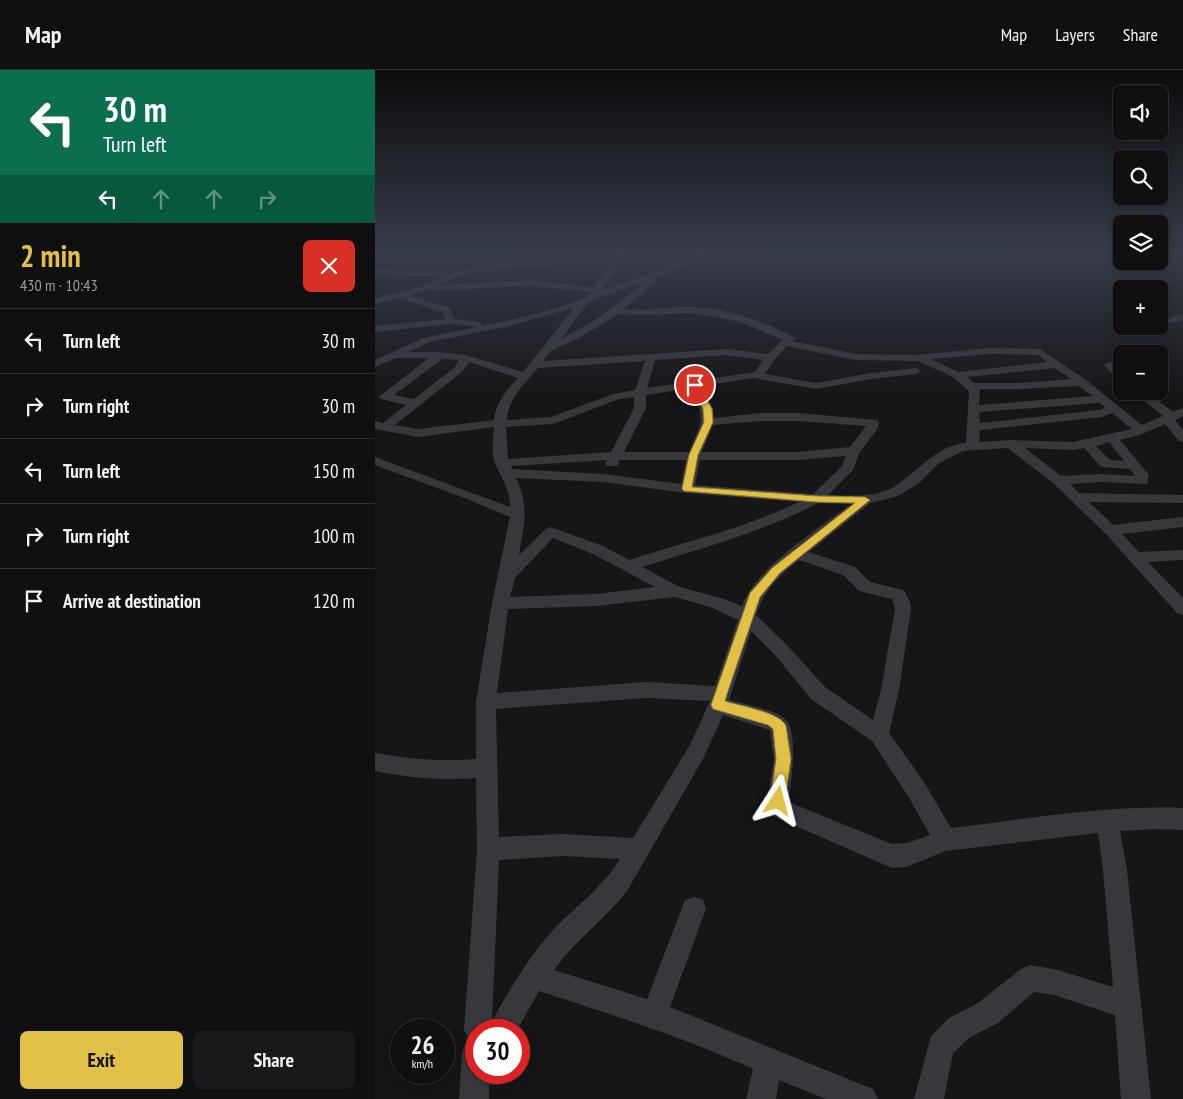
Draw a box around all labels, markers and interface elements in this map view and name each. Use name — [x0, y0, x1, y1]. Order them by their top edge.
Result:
text: Map — [25, 19, 62, 50]
text: Map — [1001, 23, 1027, 46]
text: Layers — [1055, 23, 1095, 46]
text: Share — [1123, 23, 1158, 46]
map controls — [1113, 85, 1168, 400]
button: sound — [1113, 85, 1168, 140]
text: 30 m — [103, 86, 167, 132]
icon: left — [20, 90, 85, 155]
text: Turn left — [103, 130, 167, 158]
button: search — [1113, 150, 1168, 205]
icon: left — [94, 185, 122, 213]
icon: ahead — [147, 185, 175, 213]
icon: ahead — [200, 185, 228, 213]
icon: right — [253, 185, 281, 213]
button: layers — [1113, 215, 1168, 270]
text: 2 min — [20, 236, 81, 275]
button: close — [303, 240, 355, 292]
text: 430 m · 10:43 — [20, 275, 98, 295]
button: + — [1113, 280, 1168, 335]
icon: left — [20, 327, 48, 355]
text: Turn left — [63, 329, 120, 353]
text: 30 m — [322, 329, 355, 353]
button: − — [1113, 345, 1168, 400]
pin — [674, 364, 716, 406]
icon: arrive — [681, 371, 709, 399]
icon: right — [20, 392, 48, 420]
text: Turn right — [63, 394, 129, 418]
text: 30 m — [322, 394, 355, 418]
icon: left — [20, 457, 48, 485]
text: Turn left — [63, 459, 120, 483]
text: 150 m — [313, 459, 355, 483]
icon: right — [20, 522, 48, 550]
text: Turn right — [63, 524, 129, 548]
text: 100 m — [313, 524, 355, 548]
icon: arrive — [20, 587, 48, 615]
text: Arrive at destination — [63, 589, 201, 613]
text: 120 m — [313, 589, 355, 613]
position arrow — [751, 774, 803, 826]
speed limit sign: 30 — [465, 1019, 530, 1084]
text: 26 — [411, 1029, 434, 1061]
button: Exit — [20, 1031, 183, 1089]
button: Share — [193, 1031, 355, 1089]
text: km/h — [412, 1056, 433, 1071]

